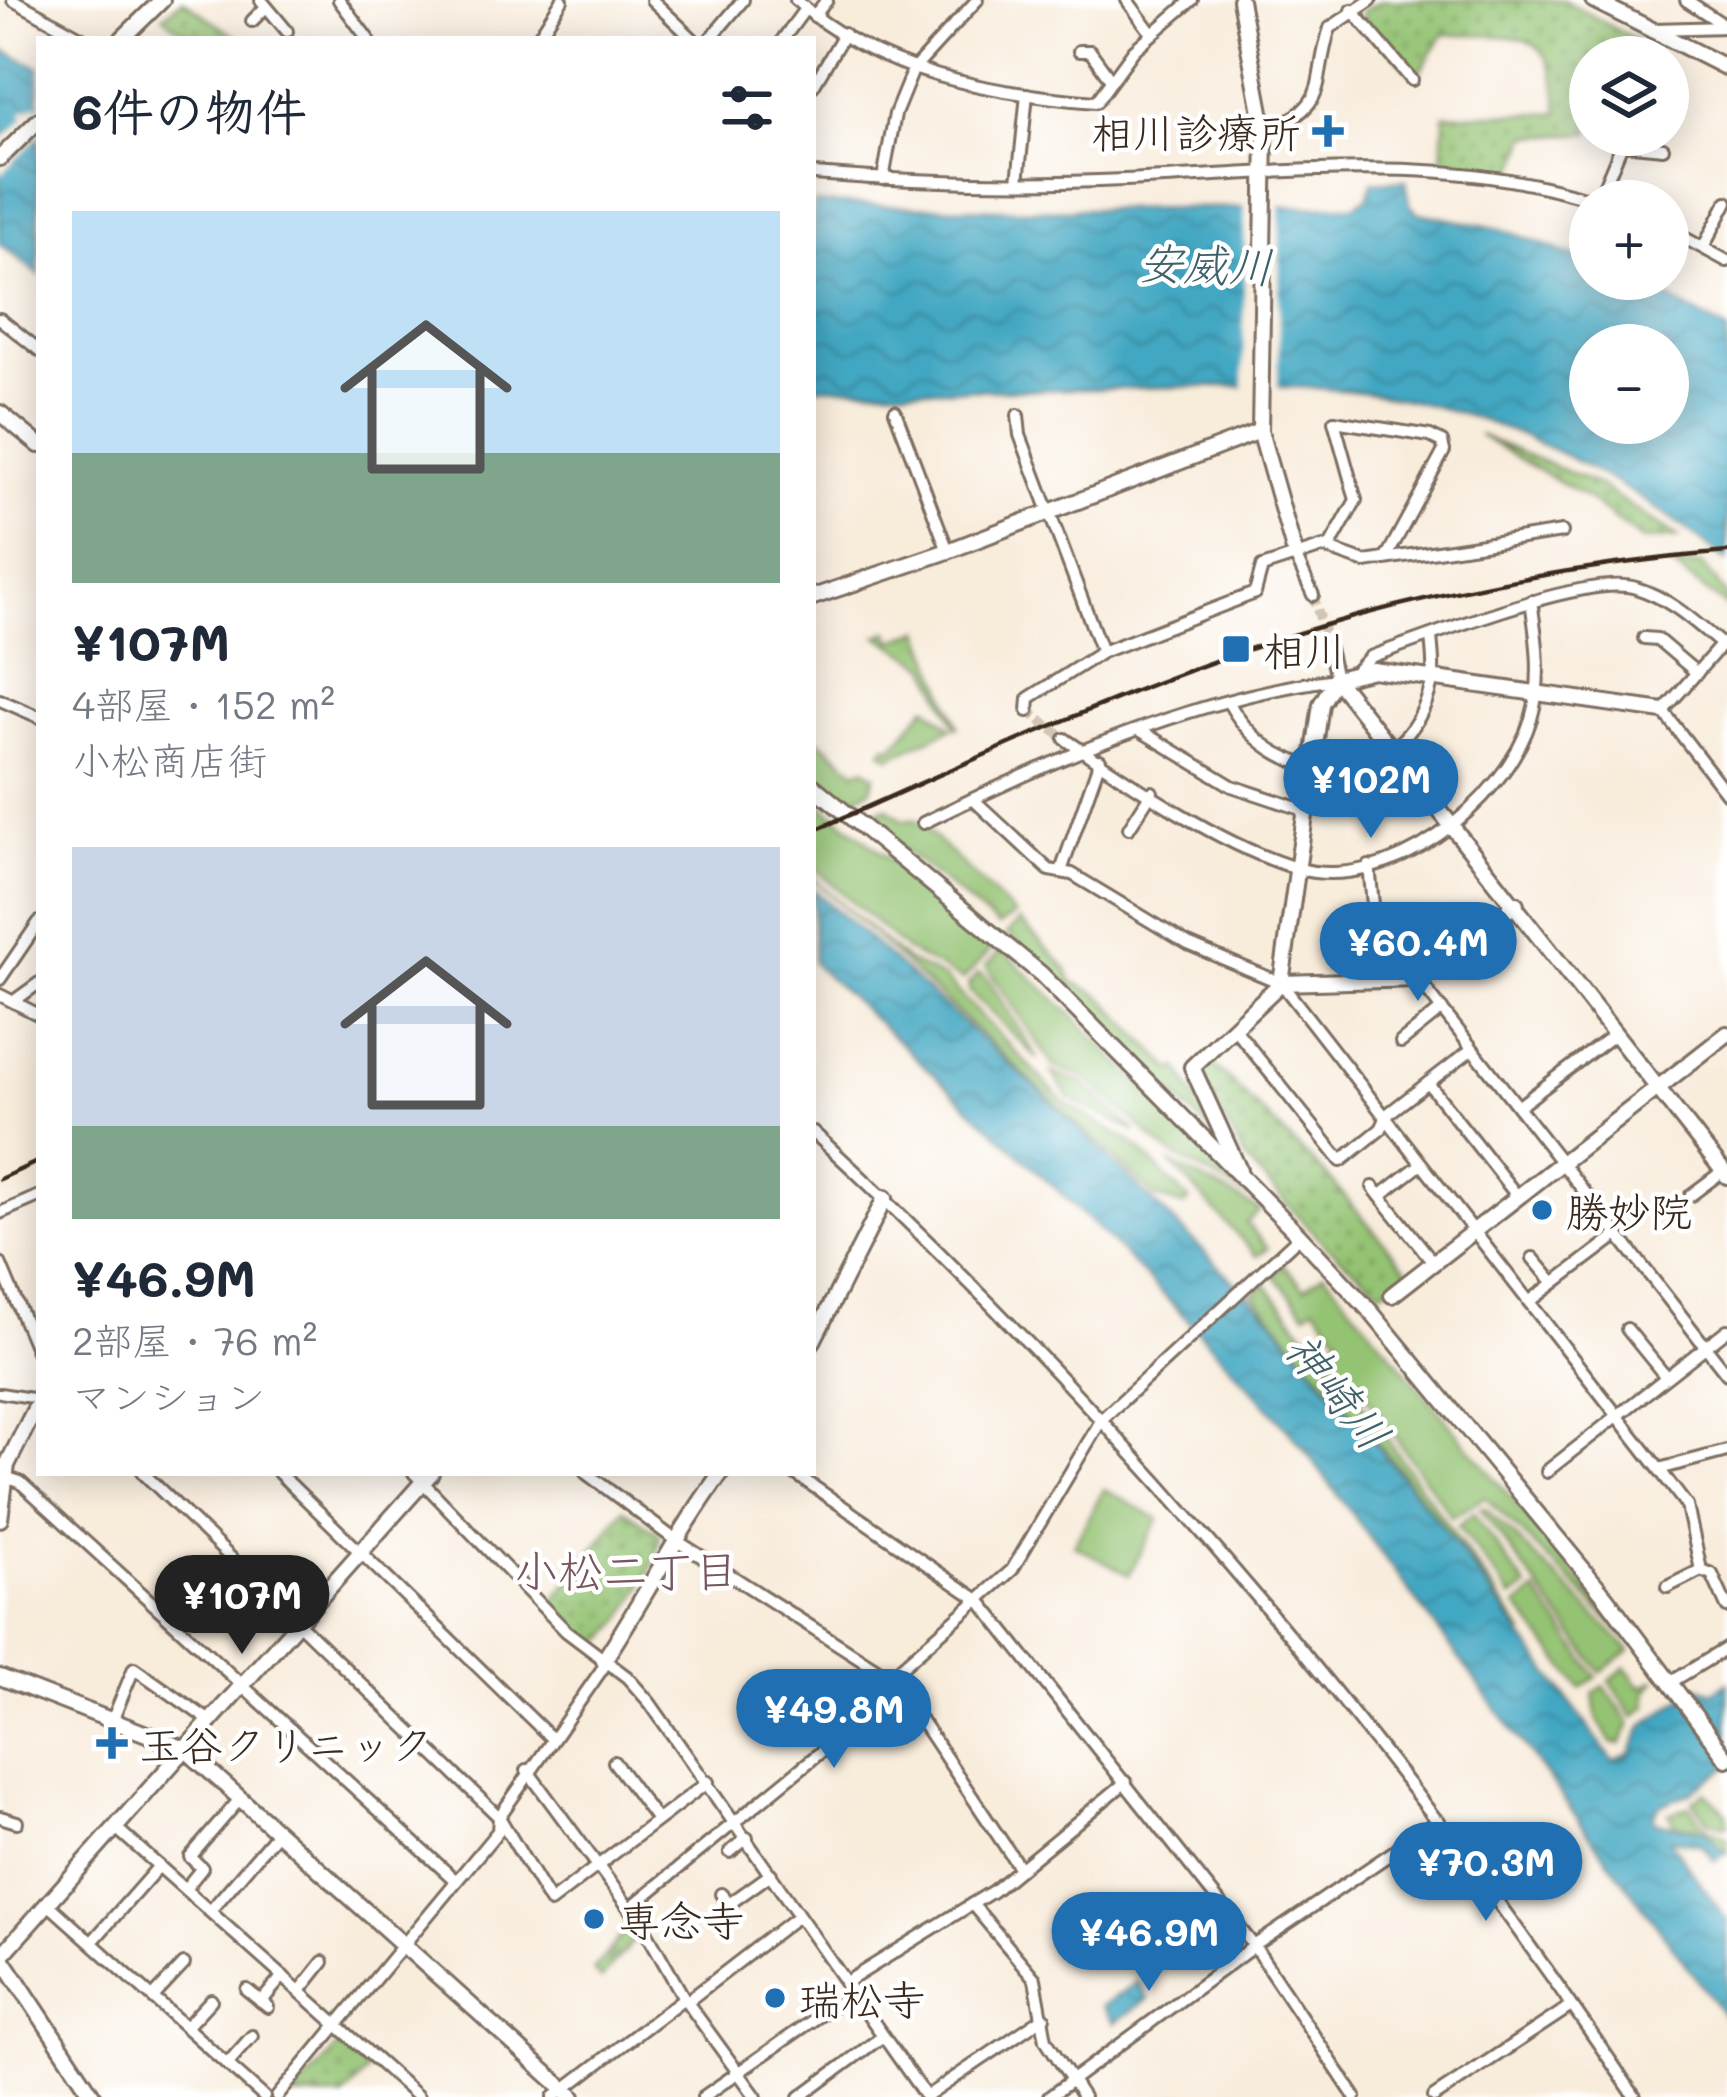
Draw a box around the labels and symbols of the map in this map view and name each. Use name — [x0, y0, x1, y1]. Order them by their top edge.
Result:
place label: 相川診療所 — [1091, 104, 1301, 159]
marker: 相川診療所 — [1312, 115, 1344, 147]
water label: 安威川 — [1138, 232, 1274, 294]
place label: 相川 — [1263, 622, 1347, 677]
marker: 相川 — [1220, 633, 1252, 665]
pin: ¥102M — [1287, 739, 1455, 841]
pin: ¥60.4M — [1320, 902, 1516, 1004]
place label: 勝妙院 — [1566, 1183, 1692, 1238]
marker: 勝妙院 — [1529, 1197, 1555, 1223]
water label: 神崎川 — [1274, 1319, 1404, 1461]
district label: 小松二丁目 — [513, 1540, 739, 1598]
pin: ¥107M — [158, 1555, 326, 1657]
pin: ¥49.8M — [736, 1669, 932, 1771]
place label: 玉谷クリニック — [139, 1716, 433, 1771]
marker: 玉谷クリニック — [96, 1727, 128, 1759]
pin: ¥70.3M — [1388, 1822, 1584, 1924]
place label: 専念寺 — [618, 1892, 744, 1947]
pin: ¥46.9M — [1051, 1892, 1247, 1994]
marker: 専念寺 — [581, 1906, 607, 1932]
place label: 瑞松寺 — [799, 1971, 925, 2026]
marker: 瑞松寺 — [762, 1985, 788, 2011]

